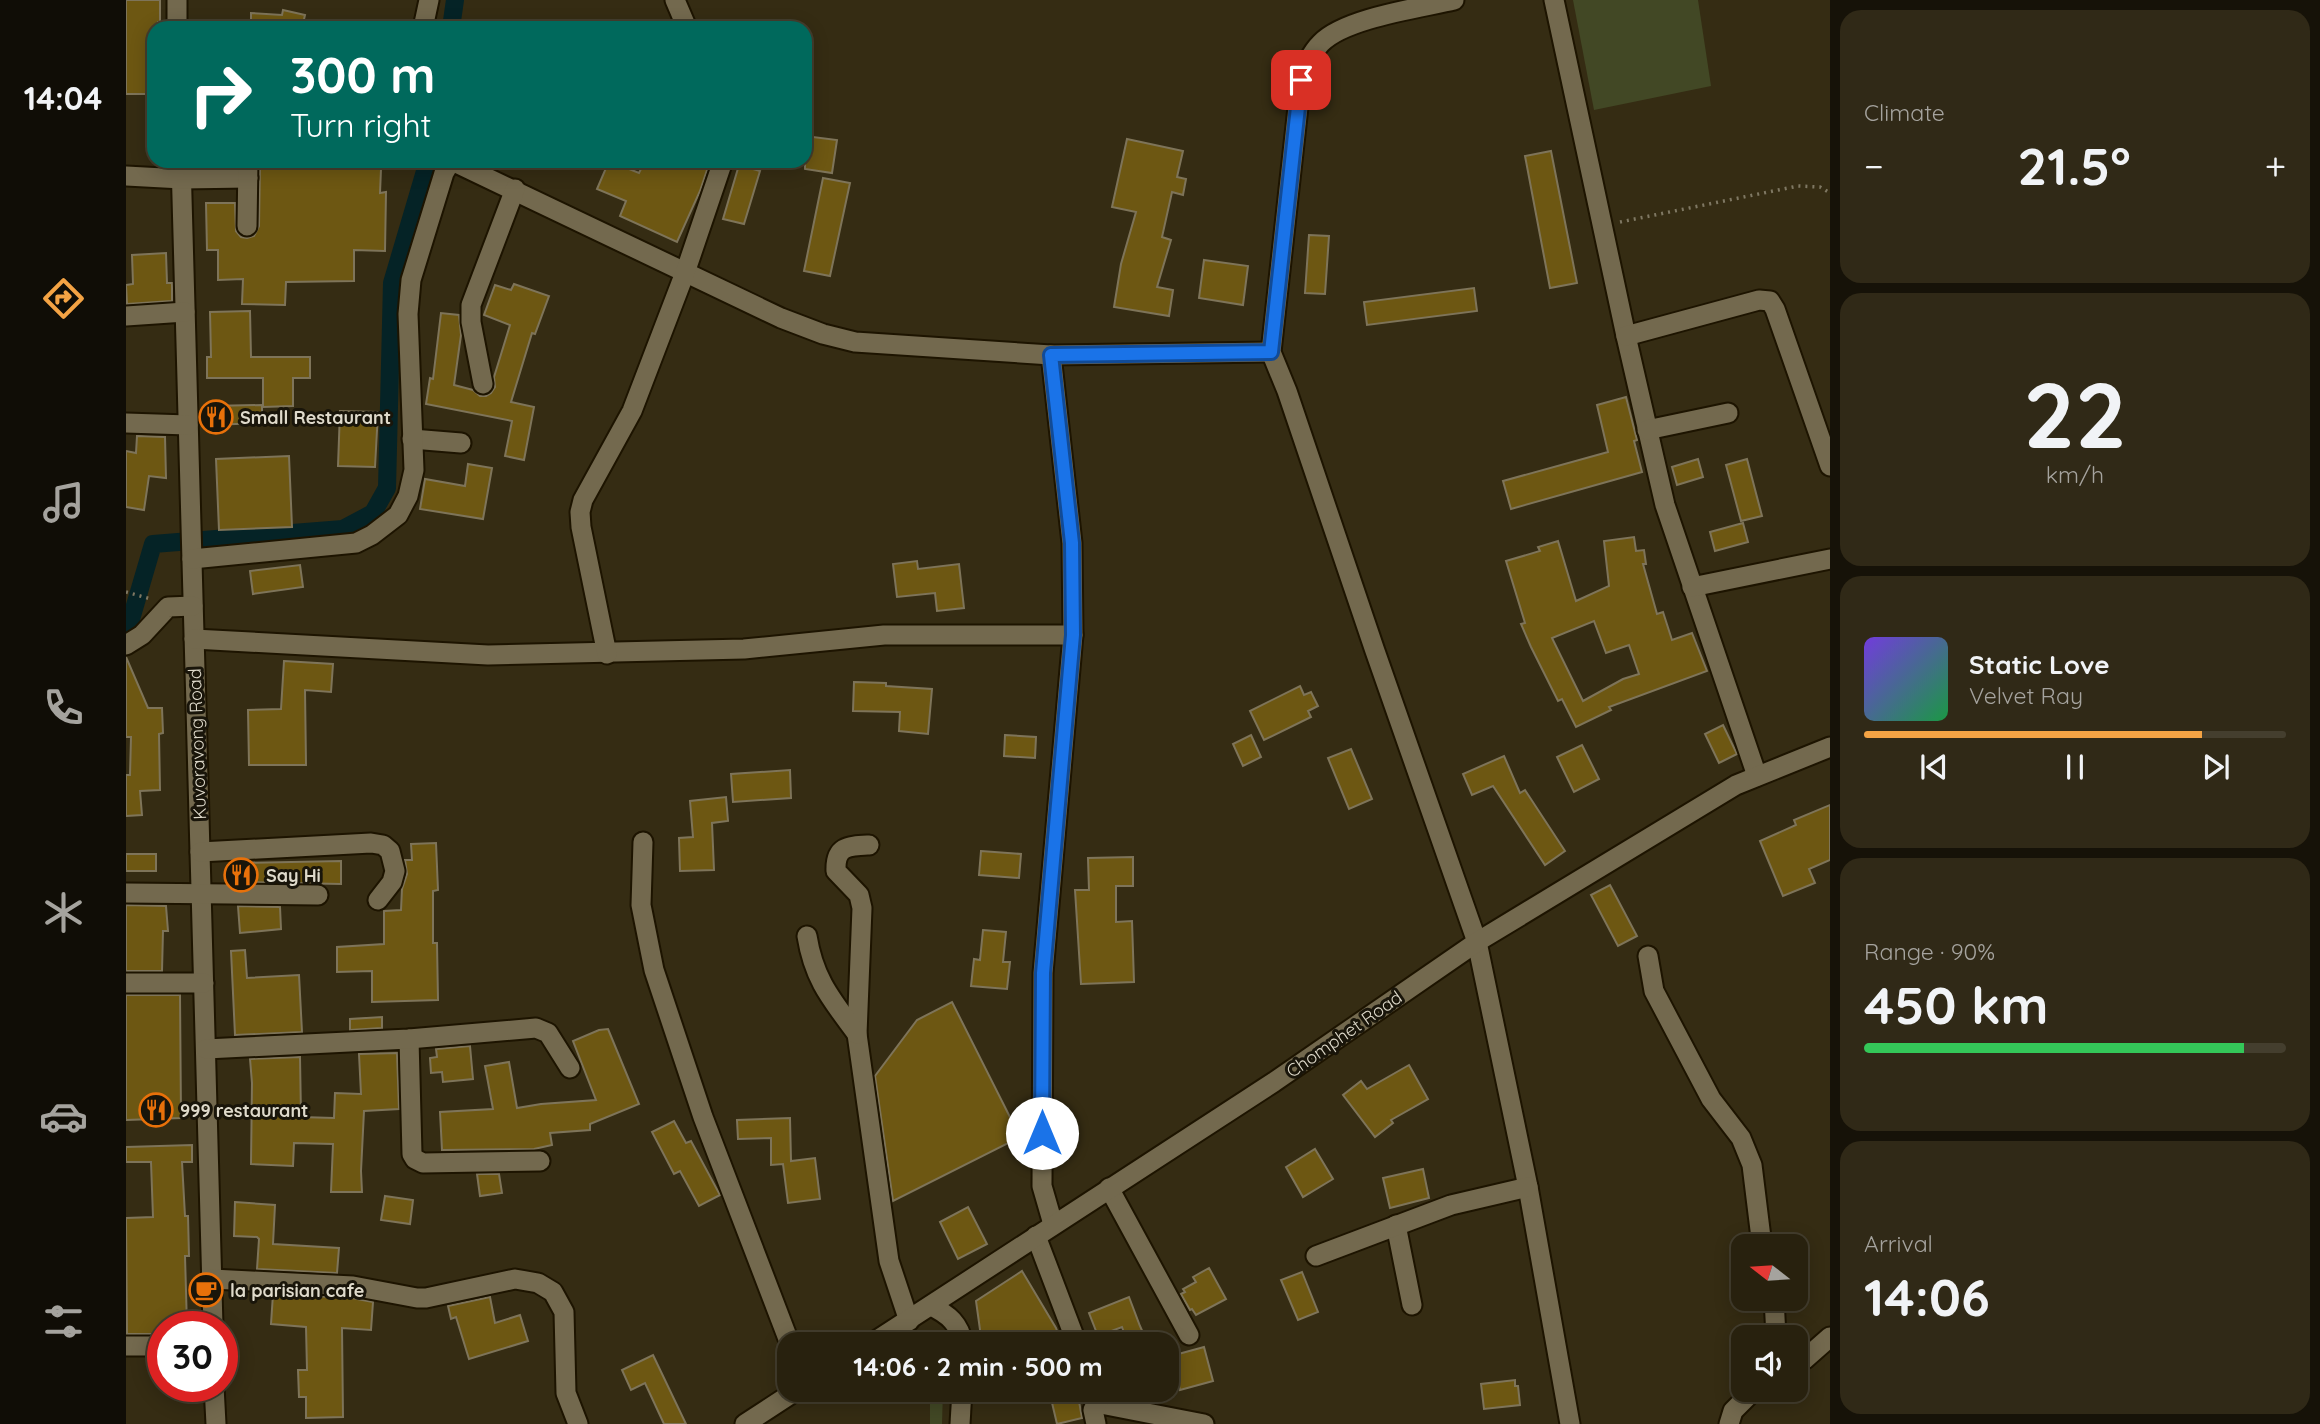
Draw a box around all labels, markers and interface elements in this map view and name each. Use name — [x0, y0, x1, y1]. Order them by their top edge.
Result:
text: 300 m — [290, 44, 435, 105]
icon: right — [175, 49, 266, 140]
pin — [1271, 50, 1331, 110]
icon: arrive — [1282, 61, 1320, 99]
text: 14:04 — [24, 78, 102, 118]
text: Climate — [1864, 98, 1945, 127]
text: Turn right — [290, 105, 431, 145]
text: 21.5° — [2018, 133, 2131, 198]
text: − — [1864, 142, 1884, 190]
text: + — [2265, 142, 2286, 190]
icon: directions — [39, 274, 88, 323]
text: 22 — [2023, 357, 2127, 471]
restaurant icon: Small Restaurant — [197, 398, 235, 436]
place label: Small Restaurant — [240, 406, 391, 429]
text: km/h — [2046, 460, 2104, 489]
icon: music — [39, 478, 88, 527]
text: Static Love — [1969, 648, 2110, 681]
street label: Kuvoravong Road — [183, 668, 211, 820]
text: Velvet Ray — [1969, 681, 2083, 710]
icon: phone — [39, 683, 88, 732]
icon: previous — [1915, 748, 1953, 786]
icon: pause — [2056, 748, 2094, 786]
icon: next — [2197, 748, 2235, 786]
restaurant icon: Say Hi — [222, 856, 260, 894]
place label: Say Hi — [266, 864, 321, 887]
icon: climate — [39, 888, 88, 937]
text: Range · 90% — [1864, 937, 1995, 966]
text: 450 km — [1864, 972, 2049, 1037]
street label: Chomphet Road — [1282, 986, 1406, 1082]
restaurant icon: 999 restaurant — [137, 1091, 175, 1129]
icon: car — [39, 1092, 88, 1141]
position arrow — [1005, 1096, 1079, 1170]
place label: 999 restaurant — [180, 1099, 308, 1122]
text: Arrival — [1864, 1229, 1933, 1258]
north arrow — [1731, 1234, 1808, 1311]
map controls — [1731, 1234, 1808, 1402]
text: 14:06 — [1864, 1264, 1990, 1329]
cafe icon: la parisian cafe — [187, 1271, 225, 1309]
place label: la parisian cafe — [230, 1279, 364, 1302]
icon: filters — [39, 1297, 88, 1346]
speed limit sign: 30 — [147, 1311, 238, 1402]
button: sound — [1731, 1325, 1808, 1402]
text: 14:06 · 2 min · 500 m — [853, 1350, 1103, 1383]

